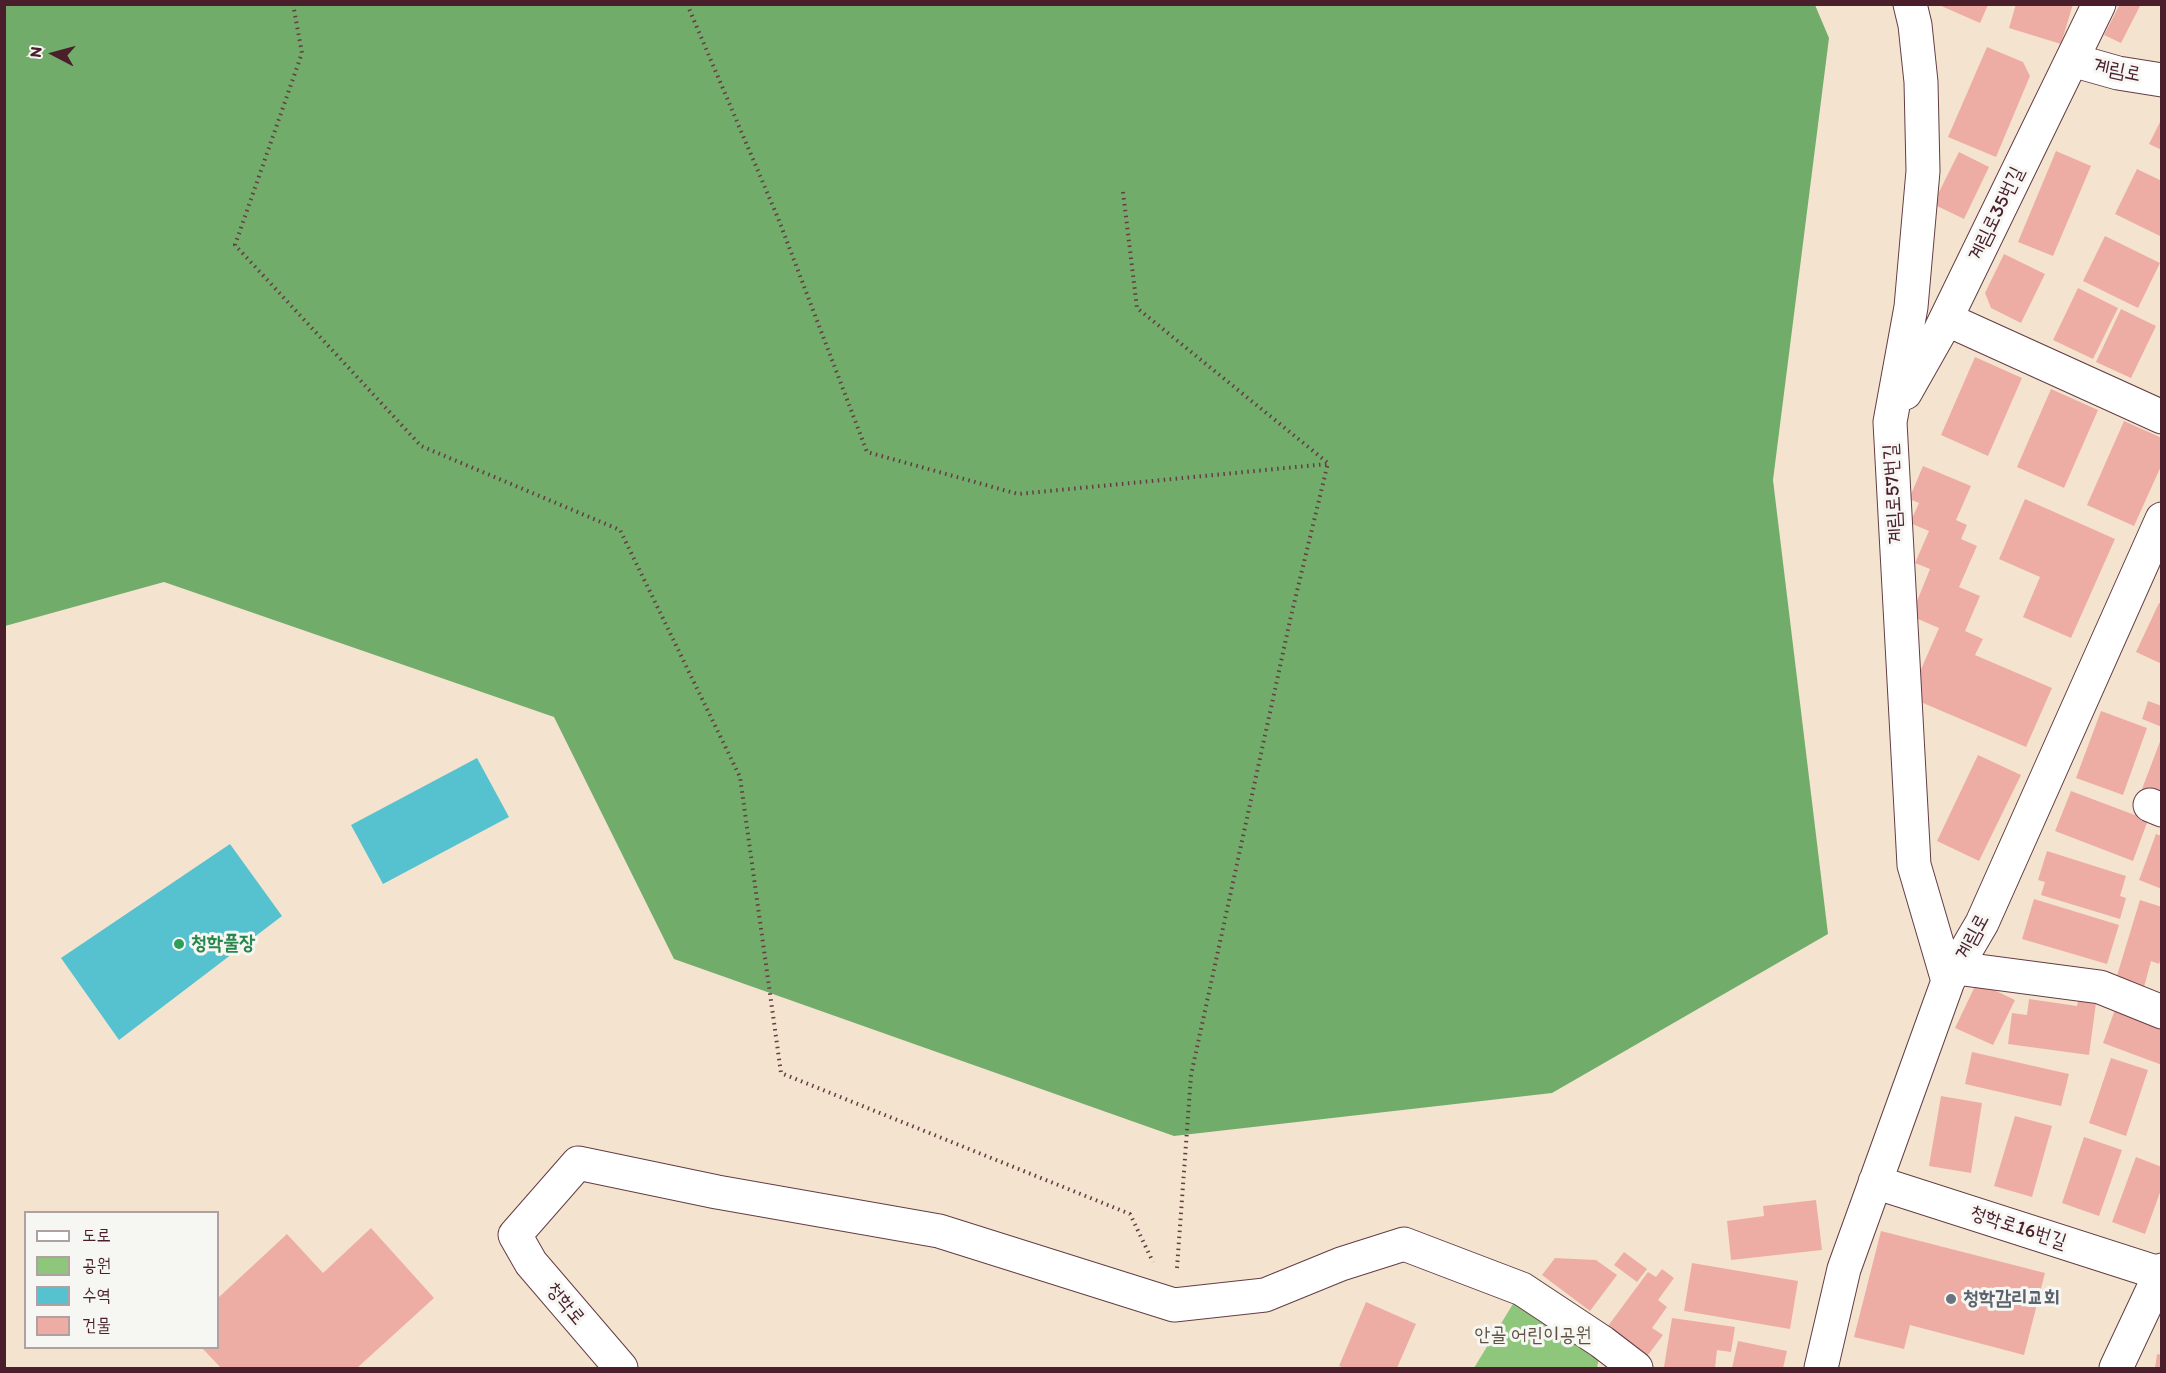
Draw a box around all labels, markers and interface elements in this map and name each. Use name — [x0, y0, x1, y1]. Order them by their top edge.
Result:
north arrow — [24, 24, 84, 84]
text: N — [26, 46, 46, 58]
street label: 계림로 — [2091, 54, 2143, 88]
street label: 계림로35번길 — [1964, 163, 2030, 265]
street label: 계림로57번길 — [1879, 443, 1909, 545]
street label: 계림로 — [1951, 910, 1995, 964]
place label: 청학풀장 — [191, 932, 255, 956]
marker: 청학풀장 — [172, 937, 186, 951]
street label: 청학로16번길 — [1967, 1201, 2069, 1255]
legend — [24, 1211, 219, 1349]
text: 도로 — [82, 1224, 111, 1246]
text: 공원 — [82, 1254, 111, 1276]
street label: 청학로 — [540, 1278, 590, 1330]
text: 수역 — [82, 1284, 111, 1306]
place label: 청학감리교회 — [1963, 1287, 2060, 1311]
marker: 청학감리교회 — [1944, 1292, 1958, 1306]
text: 건물 — [82, 1314, 111, 1336]
park label: 안골 어린이공원 — [1474, 1324, 1592, 1348]

